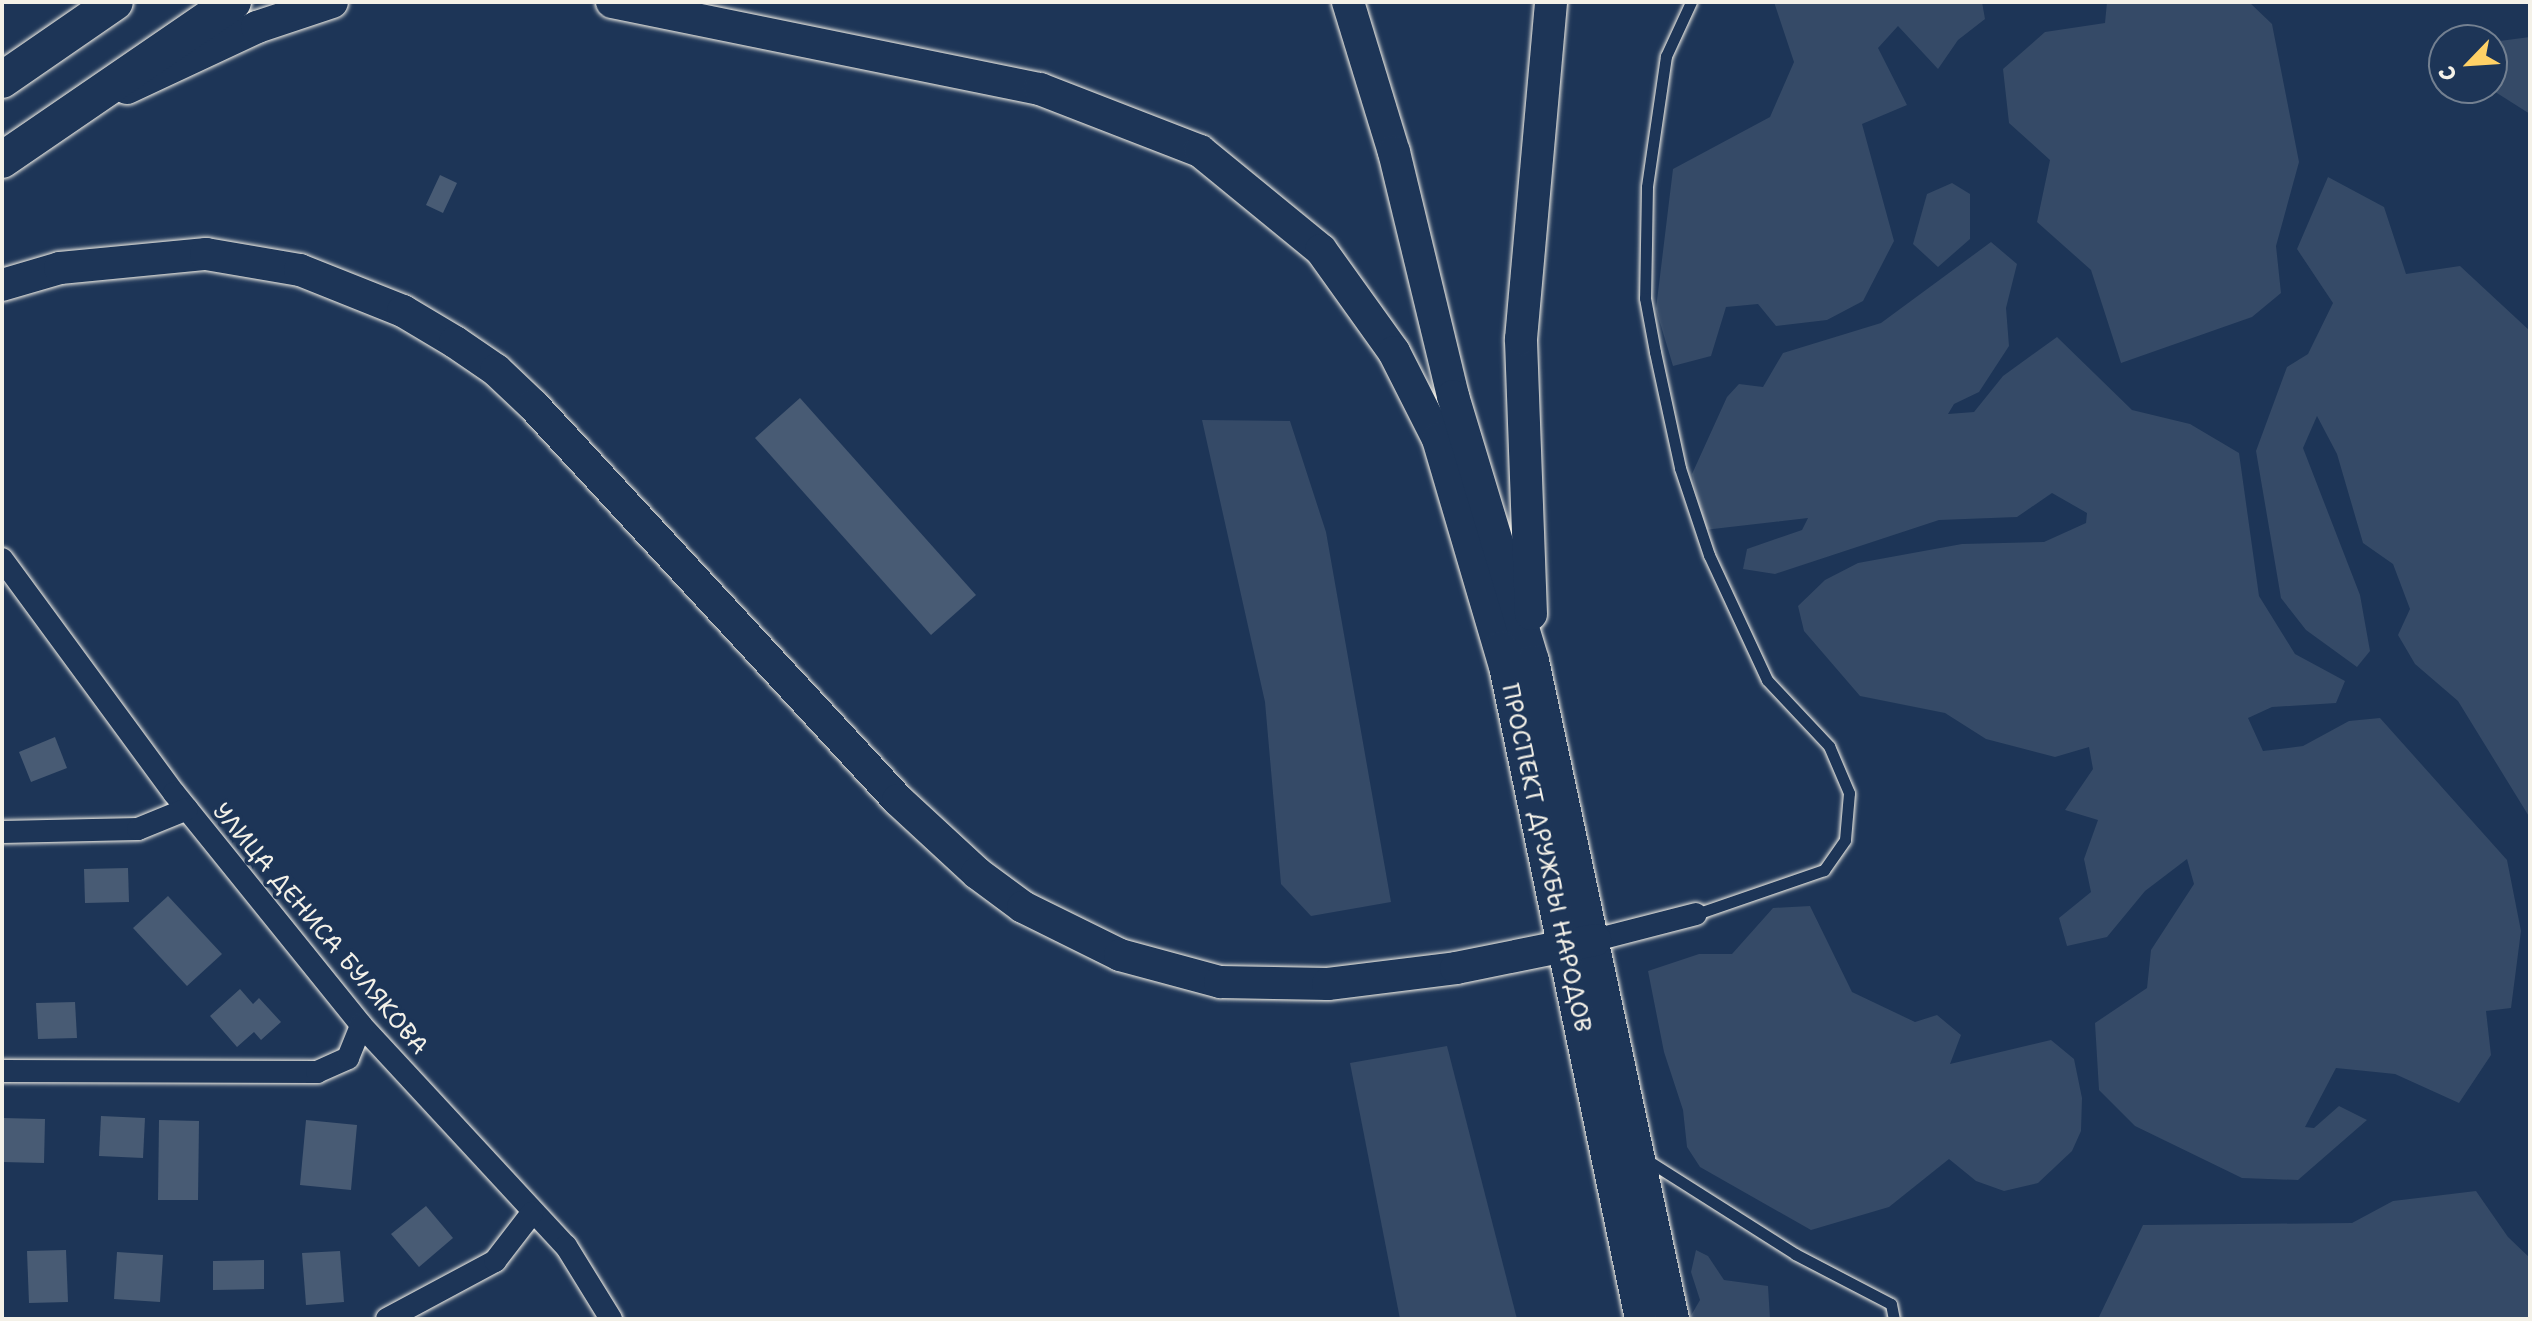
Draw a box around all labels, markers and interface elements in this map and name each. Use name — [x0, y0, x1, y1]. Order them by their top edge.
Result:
north arrow — [2428, 24, 2508, 104]
text: С — [2432, 61, 2464, 86]
street label: ПРОСПЕКТ ДРУЖБЫ НАРОДОВ — [1495, 681, 1597, 1035]
street label: УЛИЦА ДЕНИСА БУЛЯКОВА — [206, 797, 434, 1061]

